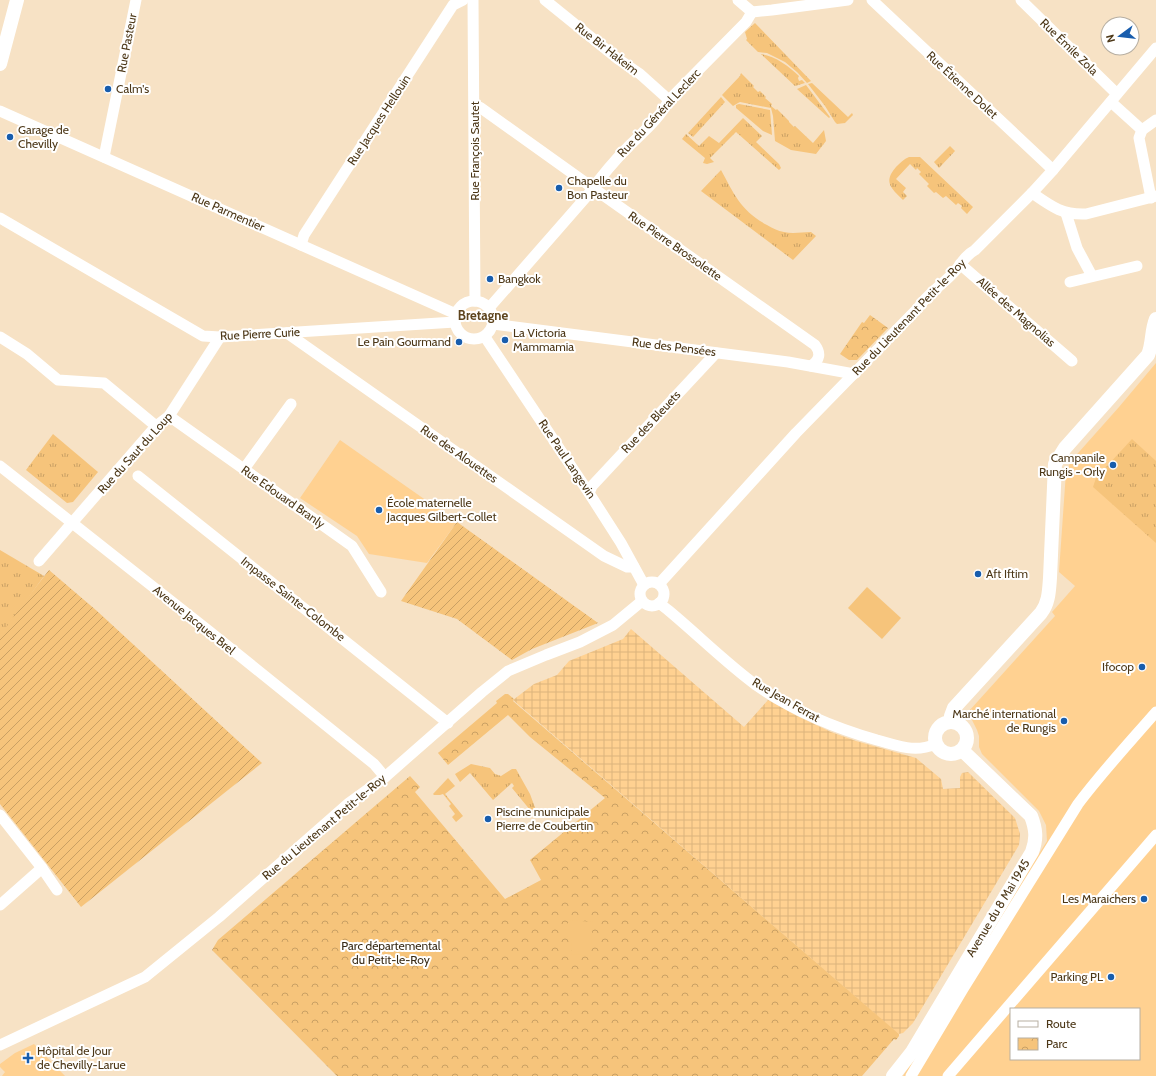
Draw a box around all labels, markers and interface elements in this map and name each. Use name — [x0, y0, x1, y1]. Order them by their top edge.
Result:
street label: Rue Pasteur — [113, 12, 140, 74]
street label: Rue Émile Zola — [1037, 15, 1102, 78]
north arrow — [1100, 16, 1140, 56]
street label: Rue Bir Hakeim — [572, 19, 642, 78]
text: N — [1103, 33, 1118, 44]
street label: Rue Étienne Dolet — [924, 48, 1001, 121]
street label: Rue du Général Leclerc — [614, 65, 704, 160]
street label: Rue Jacques Hellouin — [344, 71, 414, 168]
place label: Calm's — [116, 81, 149, 96]
marker: Calm's — [103, 84, 113, 94]
street label: Rue François Sautet — [467, 101, 482, 201]
place label: Garage de Chevilly — [18, 122, 69, 151]
marker: Garage de Chevilly — [5, 132, 15, 142]
place label: Chapelle du Bon Pasteur — [567, 173, 628, 202]
marker: Chapelle du Bon Pasteur — [554, 183, 564, 193]
street label: Rue Parmentier — [189, 189, 267, 234]
street label: Rue Pierre Brossolette — [626, 208, 725, 284]
street label: Rue du Lieutenant Petit-le-Roy — [849, 255, 969, 378]
place label: Bangkok — [498, 271, 541, 286]
street label: Allée des Magnolias — [974, 273, 1059, 350]
marker: Bangkok — [485, 274, 495, 284]
district label: Bretagne — [458, 307, 508, 323]
street label: Rue Pierre Curie — [220, 324, 300, 343]
place label: La Victoria Mammamia — [513, 325, 574, 354]
place label: Le Pain Gourmand — [358, 334, 451, 349]
street label: Rue des Pensées — [631, 334, 717, 359]
marker: La Victoria Mammamia — [500, 335, 510, 345]
marker: Le Pain Gourmand — [454, 337, 464, 347]
street label: Rue des Bleuets — [618, 387, 683, 456]
street label: Rue du Saut du Loup — [94, 408, 175, 497]
street label: Rue Paul Langevin — [535, 416, 600, 501]
street label: Rue des Alouettes — [418, 421, 501, 486]
place label: Campanile Rungis - Orly — [1039, 450, 1105, 479]
marker: Campanile Rungis - Orly — [1108, 460, 1118, 470]
street label: Rue Edouard Branly — [238, 462, 328, 531]
place label: École maternelle Jacques Gilbert-Collet — [386, 495, 497, 524]
marker: École maternelle Jacques Gilbert-Collet — [374, 505, 384, 515]
street label: Impasse Sainte-Colombe — [238, 553, 349, 644]
place label: Aft Iftim — [986, 566, 1028, 581]
marker: Aft Iftim — [973, 569, 983, 579]
street label: Avenue Jacques Brel — [150, 582, 239, 657]
place label: Ifocop — [1102, 659, 1134, 674]
marker: Ifocop — [1137, 662, 1147, 672]
street label: Rue Jean Ferrat — [750, 674, 823, 725]
place label: Marché international de Rungis — [952, 706, 1056, 735]
marker: Marché international de Rungis — [1059, 716, 1069, 726]
street label: Rue du Lieutenant Petit-le-Roy — [259, 770, 389, 883]
place label: Piscine municipale Pierre de Coubertin — [496, 804, 594, 833]
marker: Piscine municipale Pierre de Coubertin — [483, 814, 493, 824]
street label: Avenue du 8 Mai 1945 — [963, 856, 1033, 959]
place label: Les Maraichers — [1062, 891, 1136, 906]
marker: Les Maraichers — [1139, 894, 1149, 904]
park label: Parc départemental du Petit-le-Roy — [341, 938, 441, 967]
place label: Parking PL — [1051, 969, 1103, 984]
marker: Parking PL — [1106, 972, 1116, 982]
legend — [1010, 1008, 1140, 1060]
text: Route — [1046, 1016, 1076, 1031]
text: Parc — [1046, 1036, 1068, 1051]
place label: Hôpital de Jour de Chevilly-Larue — [37, 1043, 126, 1072]
marker: Hôpital de Jour de Chevilly-Larue — [22, 1052, 34, 1064]

